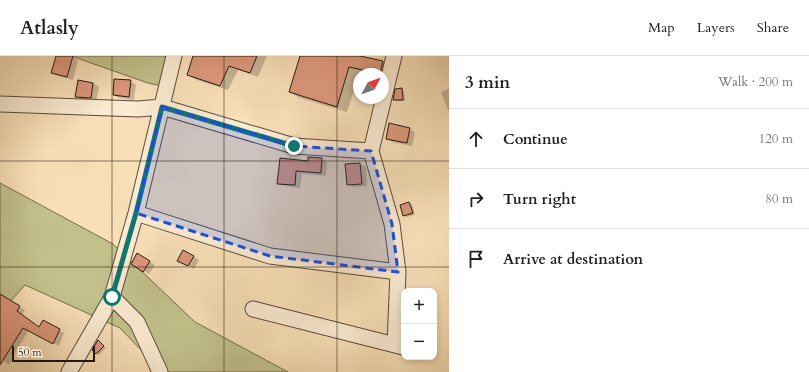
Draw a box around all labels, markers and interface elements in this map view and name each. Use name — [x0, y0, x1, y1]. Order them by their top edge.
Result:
text: Atlasly — [20, 15, 79, 41]
text: Map — [648, 18, 675, 37]
text: Layers — [697, 18, 735, 37]
text: Share — [757, 18, 789, 37]
north arrow — [353, 68, 389, 104]
text: 3 min — [465, 71, 510, 94]
text: Walk · 200 m — [718, 73, 793, 91]
icon: ahead — [465, 128, 487, 150]
text: Continue — [503, 129, 568, 149]
text: 120 m — [759, 130, 793, 148]
route end — [285, 137, 303, 155]
icon: right — [465, 188, 487, 210]
text: Turn right — [503, 189, 576, 209]
text: 80 m — [765, 190, 793, 208]
icon: arrive — [465, 248, 487, 270]
text: Arrive at destination — [503, 249, 643, 269]
route start — [103, 288, 121, 306]
map controls — [401, 288, 437, 360]
button: + — [401, 288, 437, 324]
button: − — [401, 324, 437, 360]
scale bar — [12, 344, 95, 363]
text: 50 m — [18, 345, 42, 360]

